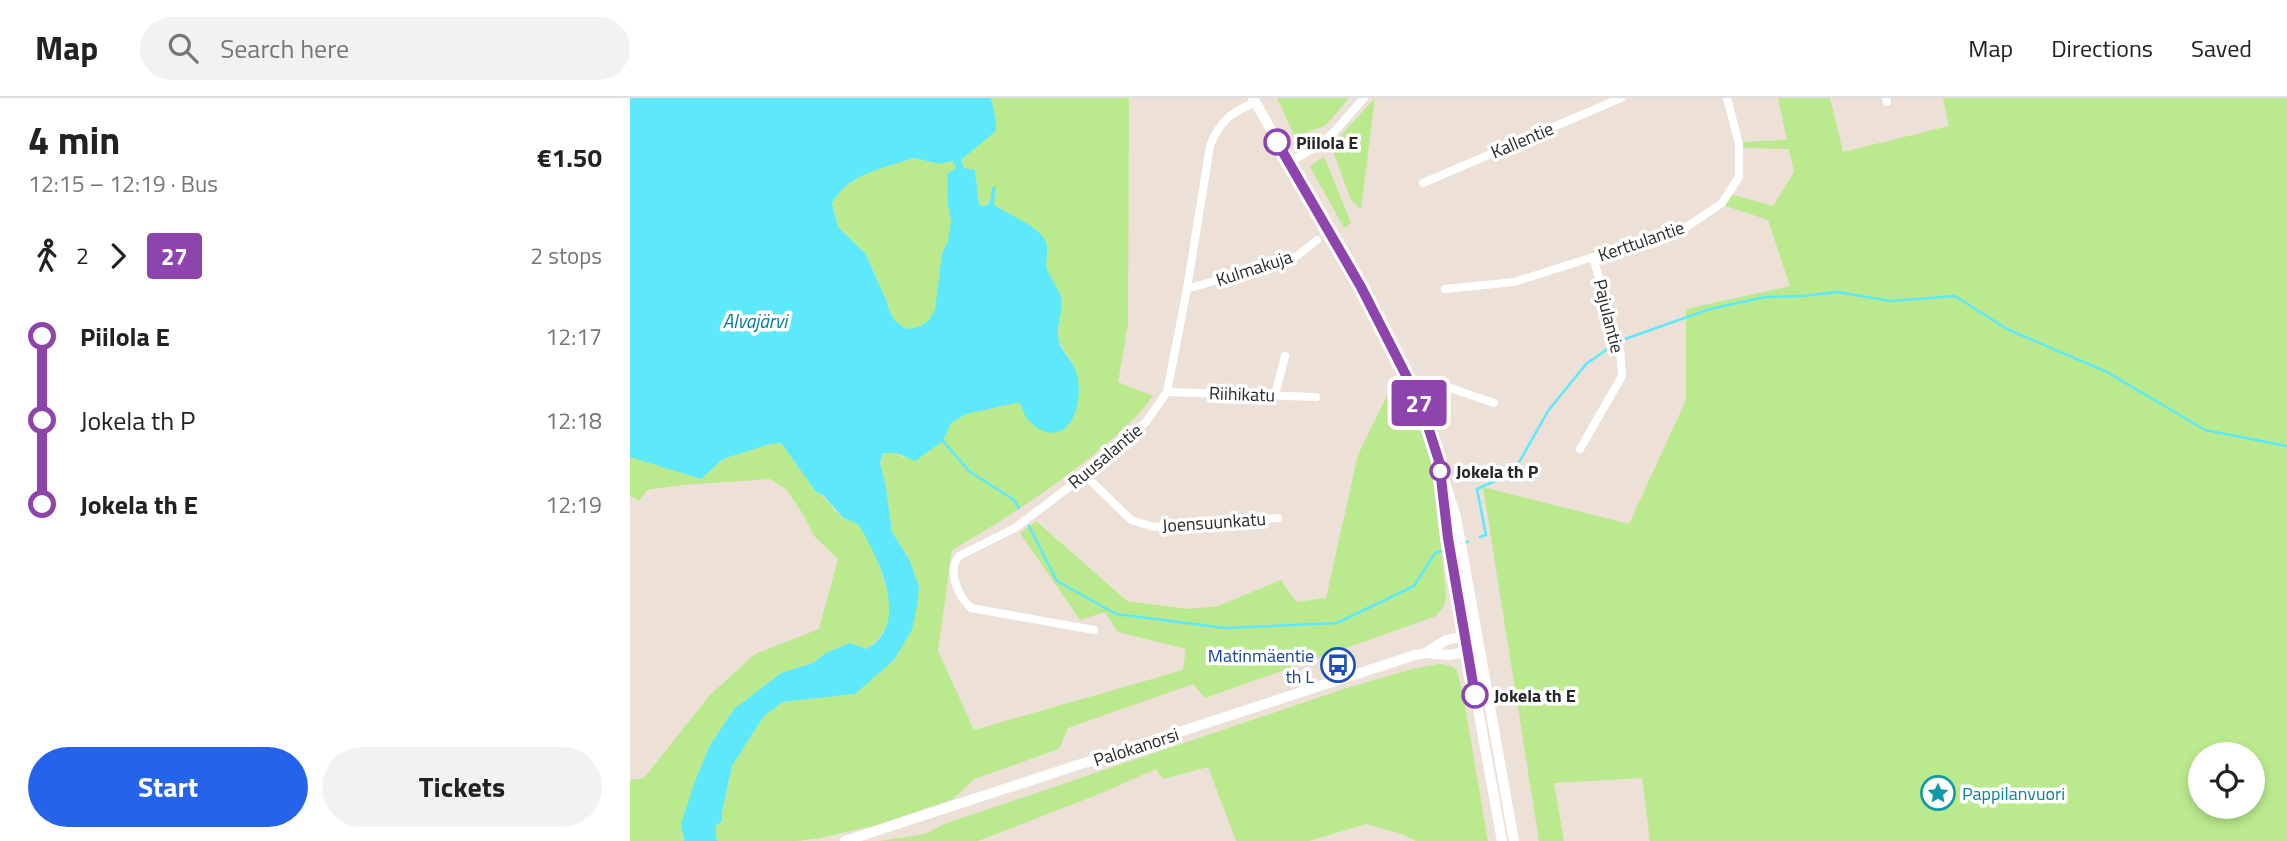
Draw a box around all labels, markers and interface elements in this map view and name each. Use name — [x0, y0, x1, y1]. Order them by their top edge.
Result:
search box — [140, 17, 630, 80]
text: Map — [35, 23, 98, 73]
icon: search — [164, 29, 202, 67]
text: Search here — [220, 29, 349, 68]
text: Map — [1968, 30, 2013, 66]
text: Directions — [2051, 30, 2153, 66]
text: Saved — [2191, 30, 2252, 66]
text: 4 min — [28, 111, 120, 169]
street label: Kallentie — [1487, 115, 1557, 165]
marker: Piilola E — [1264, 129, 1290, 155]
place label: Piilola E — [1296, 129, 1358, 156]
text: €1.50 — [537, 138, 602, 177]
text: 12:15 – 12:19 · Bus — [28, 166, 218, 201]
street label: Kerttulantie — [1594, 214, 1688, 268]
icon: walk — [28, 237, 66, 275]
icon: forward — [99, 237, 137, 275]
text: 2 — [76, 238, 89, 273]
text: 27 — [161, 238, 188, 274]
text: 2 stops — [530, 238, 602, 273]
street label: Kulmakuja — [1212, 243, 1296, 293]
street label: Pajulantie — [1587, 276, 1631, 356]
water label: Alvajärvi — [723, 306, 789, 335]
text: Piilola E — [80, 317, 170, 356]
text: 12:17 — [545, 319, 602, 354]
street label: Riihikatu — [1209, 379, 1275, 409]
line badge: 27 — [1388, 380, 1450, 426]
text: 27 — [1406, 385, 1432, 421]
text: Jokela th P — [80, 401, 195, 440]
text: 12:18 — [545, 403, 602, 438]
street label: Ruusalantie — [1062, 417, 1148, 495]
place label: Jokela th P — [1456, 458, 1539, 485]
marker: Jokela th P — [1430, 461, 1450, 481]
text: Jokela th E — [80, 485, 198, 524]
text: 12:19 — [545, 487, 602, 522]
street label: Joensuunkatu — [1161, 505, 1267, 539]
place label: Matinmäentie th L — [1208, 642, 1314, 690]
bus stop icon: Matinmäentie th L — [1319, 646, 1357, 684]
marker: Jokela th E — [1462, 682, 1488, 708]
place label: Jokela th E — [1494, 682, 1576, 709]
street label: Palokanorsi — [1090, 720, 1182, 774]
map controls — [2188, 742, 2265, 819]
button: locate — [2188, 742, 2265, 819]
button: Start — [28, 747, 308, 827]
button: Tickets — [322, 747, 602, 827]
place icon: Pappilanvuori — [1919, 774, 1957, 812]
place label: Pappilanvuori — [1962, 780, 2065, 807]

